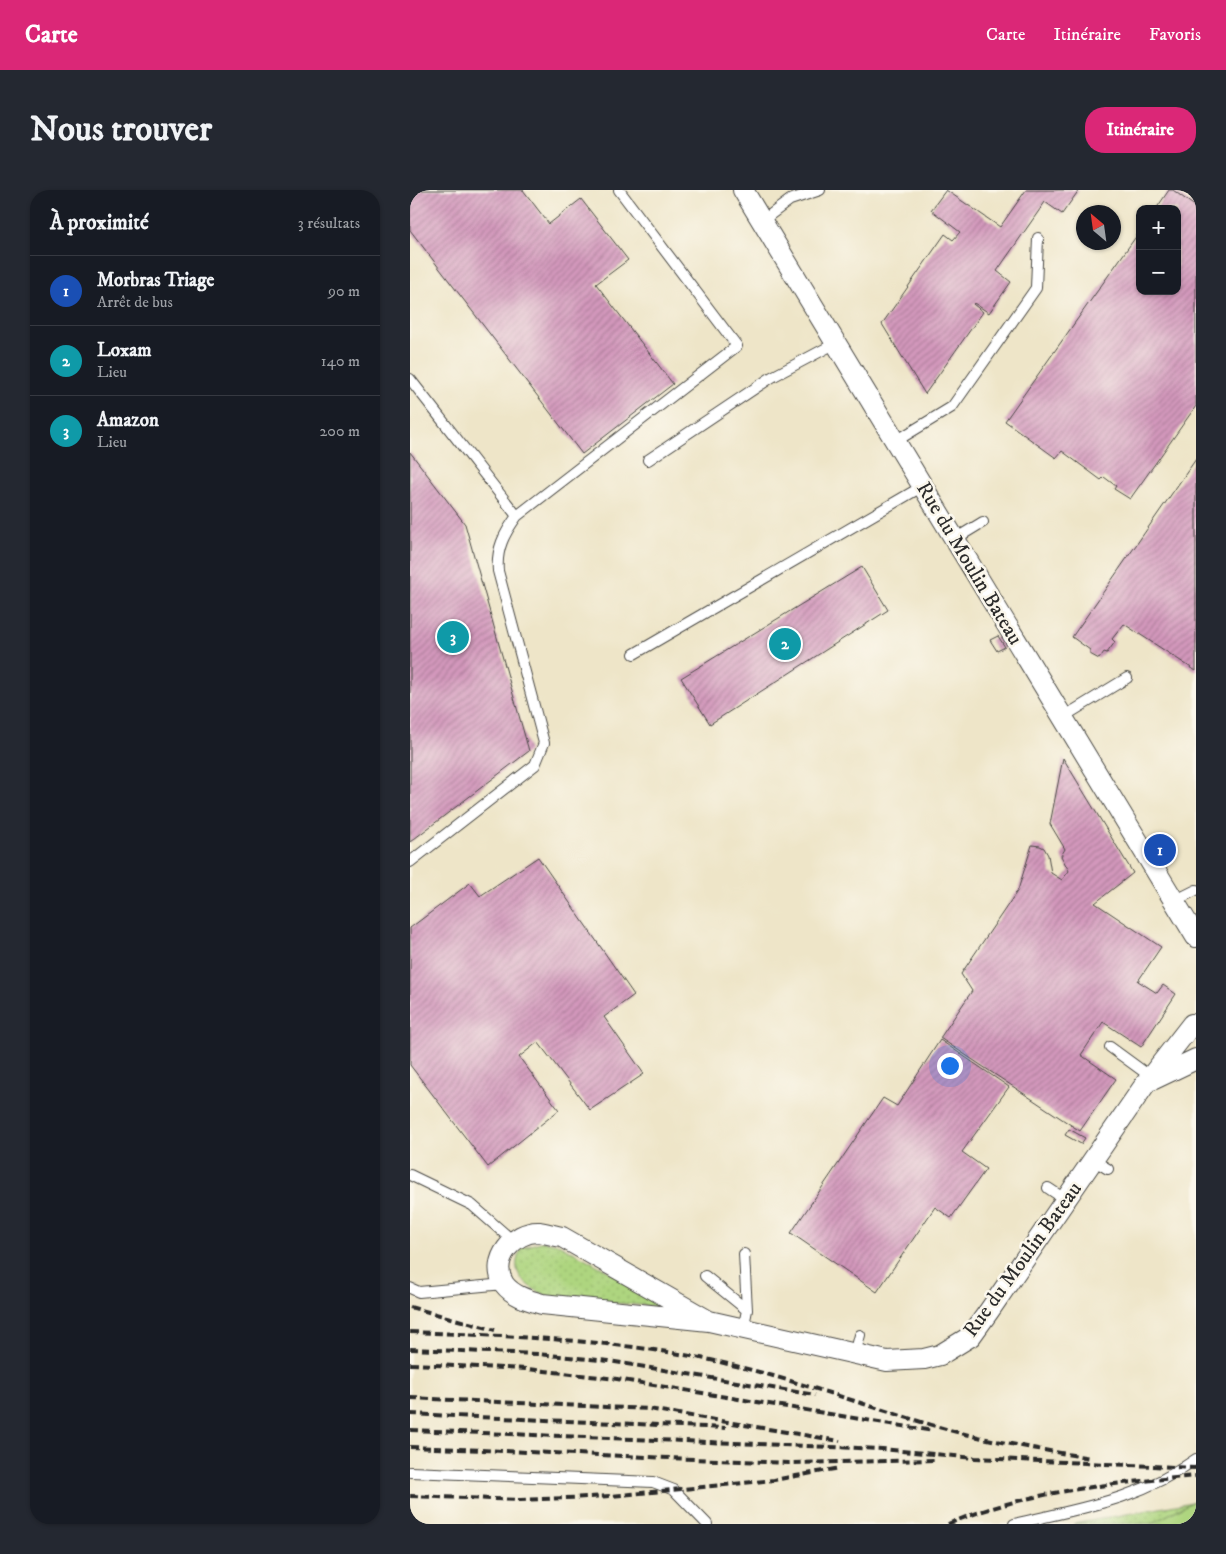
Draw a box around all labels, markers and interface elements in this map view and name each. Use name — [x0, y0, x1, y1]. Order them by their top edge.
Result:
text: Carte — [25, 20, 78, 50]
text: Carte — [986, 24, 1026, 46]
text: Itinéraire — [1054, 24, 1121, 46]
text: Favoris — [1149, 24, 1201, 46]
button: Itinéraire — [1085, 107, 1196, 153]
text: Nous trouver — [30, 108, 212, 152]
north arrow — [1076, 205, 1121, 250]
map controls — [1136, 205, 1181, 295]
button: + — [1136, 205, 1181, 250]
text: À proximité — [50, 210, 149, 236]
text: 3 résultats — [298, 213, 360, 233]
button: − — [1136, 250, 1181, 295]
text: Morbras Triage — [97, 269, 214, 292]
text: 1 — [63, 281, 69, 301]
text: 90 m — [328, 281, 360, 301]
text: Arrêt de bus — [97, 292, 173, 312]
text: Loxam — [97, 339, 152, 362]
text: 2 — [62, 351, 70, 371]
text: 140 m — [321, 351, 360, 371]
text: Lieu — [97, 362, 127, 382]
text: Amazon — [97, 409, 159, 432]
text: 3 — [63, 421, 69, 441]
text: 200 m — [319, 421, 360, 441]
text: Lieu — [97, 432, 127, 452]
street label: Rue du Moulin Bateau — [910, 477, 1028, 650]
pin: 3 — [437, 618, 469, 656]
pin: 2 — [769, 625, 801, 663]
pin: 1 — [1144, 831, 1176, 869]
your location — [937, 1053, 963, 1079]
street label: Rue du Moulin Bateau — [958, 1177, 1088, 1342]

